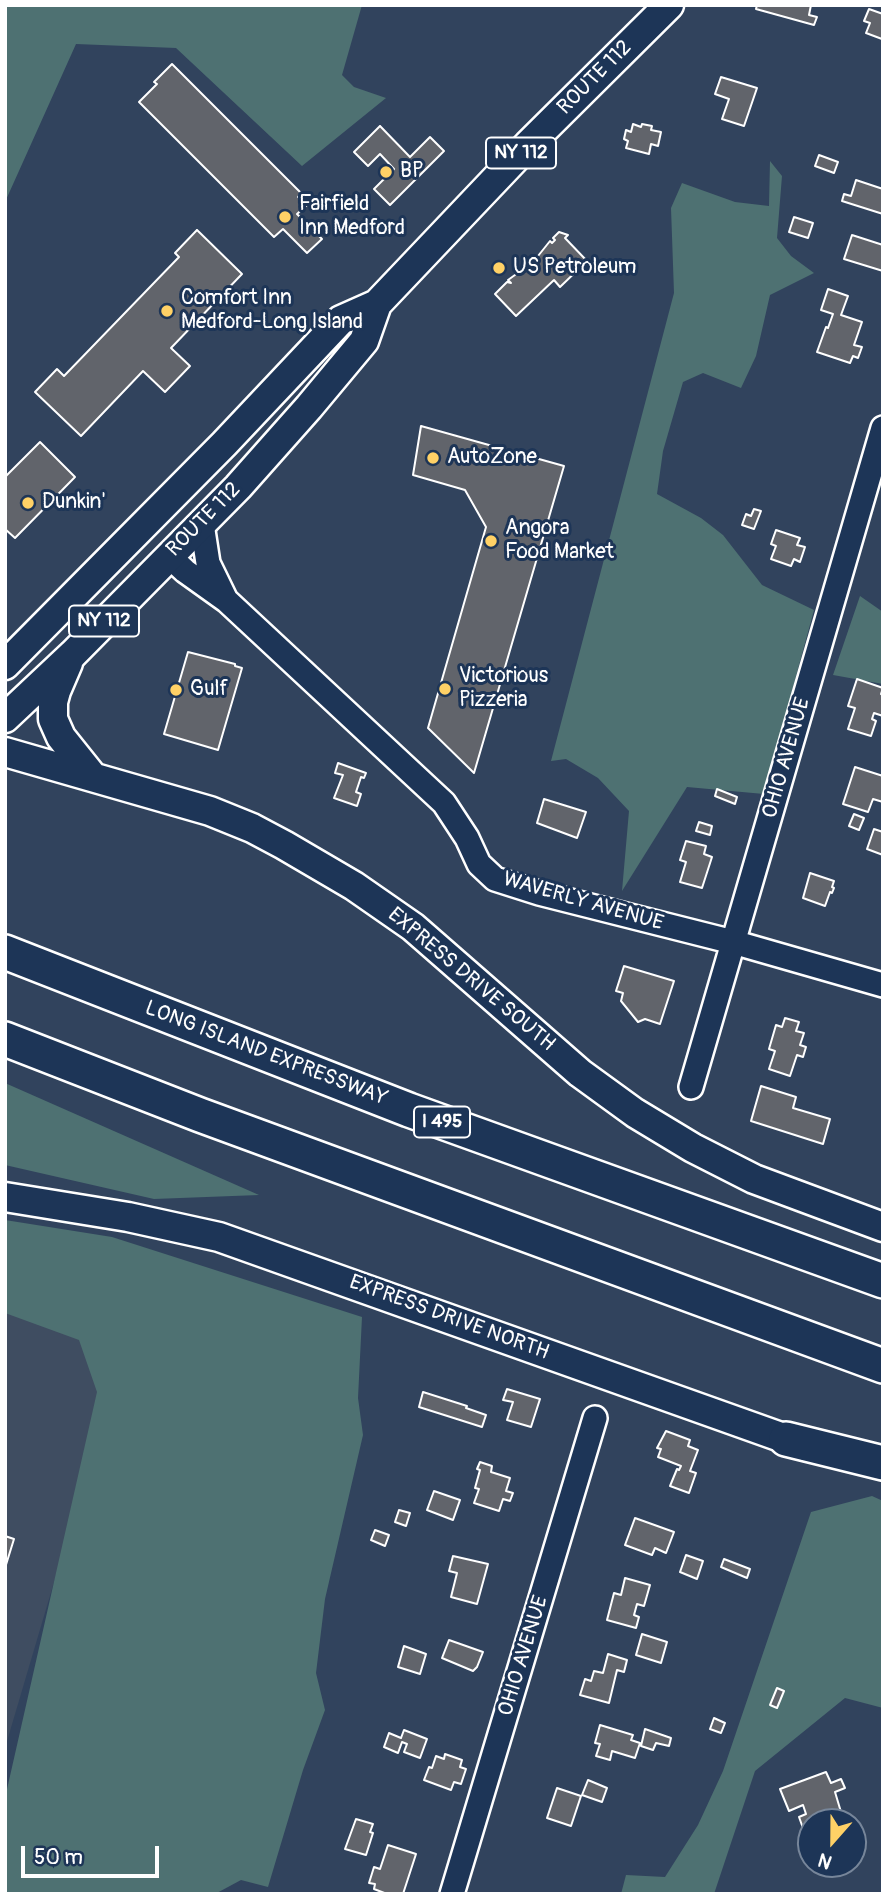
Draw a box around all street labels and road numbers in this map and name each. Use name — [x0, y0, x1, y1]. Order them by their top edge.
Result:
street label: ROUTE 112 — [553, 36, 637, 120]
road number: NY 112 — [486, 138, 556, 168]
street label: ROUTE 112 — [162, 478, 246, 562]
road number: NY 112 — [69, 606, 139, 636]
street label: OHIO AVENUE — [758, 695, 816, 821]
street label: WAVERLY AVENUE — [500, 867, 666, 937]
street label: EXPRESS DRIVE SOUTH — [382, 903, 560, 1057]
street label: LONG ISLAND EXPRESSWAY — [141, 996, 391, 1112]
road number: I 495 — [414, 1106, 470, 1138]
street label: EXPRESS DRIVE NORTH — [346, 1270, 552, 1366]
street label: OHIO AVENUE — [494, 1593, 554, 1719]

